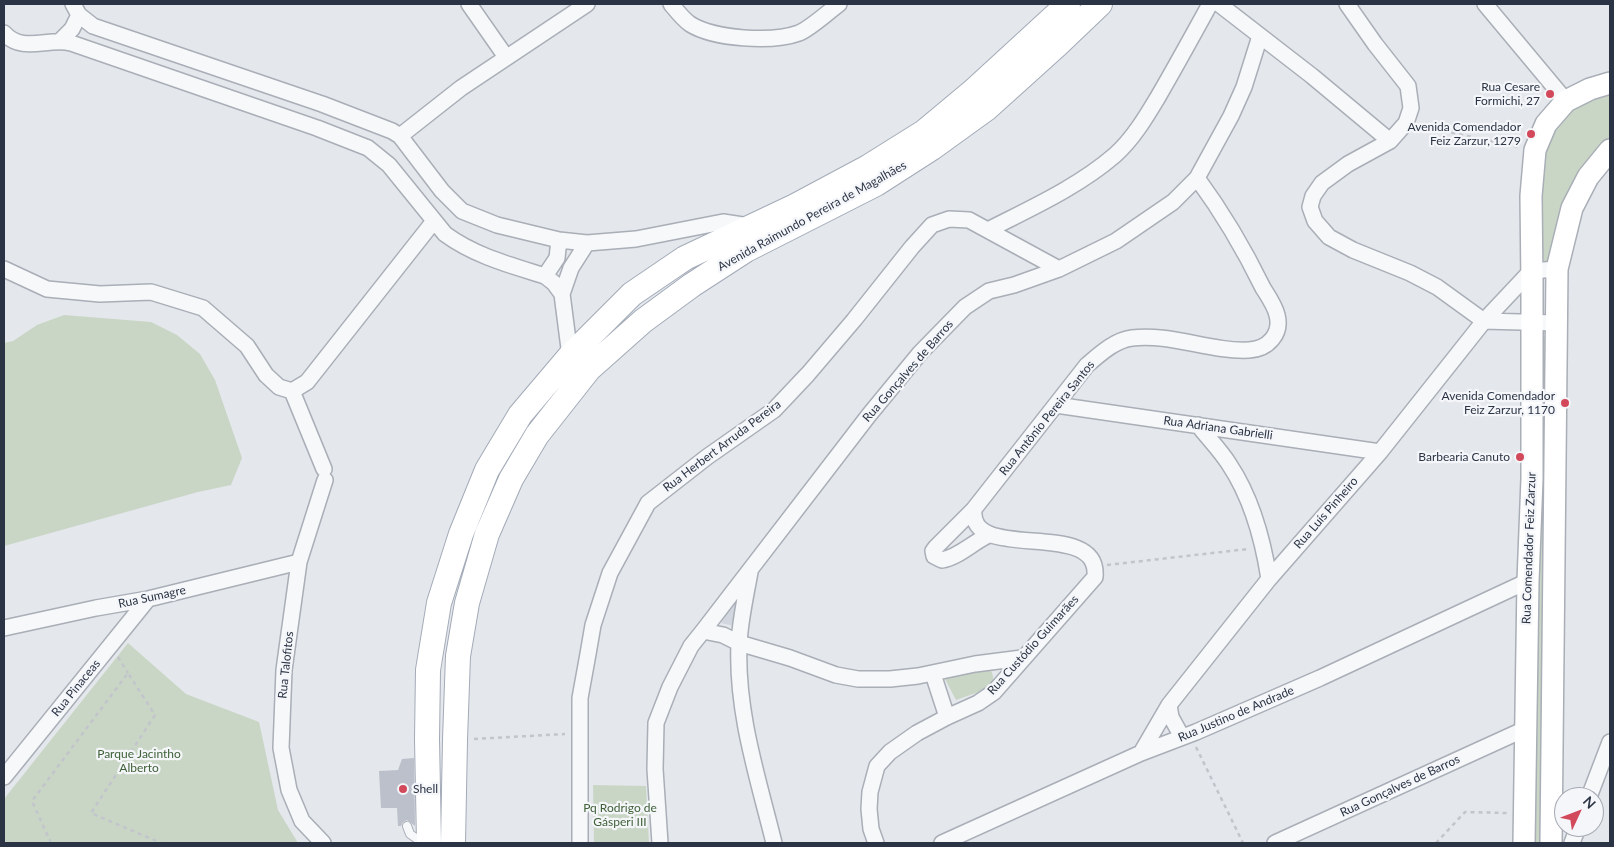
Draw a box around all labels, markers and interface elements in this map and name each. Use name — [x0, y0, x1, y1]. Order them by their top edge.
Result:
place label: Rua Cesare Formichi, 27 — [1475, 80, 1540, 108]
marker: Rua Cesare Formichi, 27 — [1544, 88, 1556, 100]
place label: Avenida Comendador Feiz Zarzur, 1279 — [1407, 120, 1521, 148]
marker: Avenida Comendador Feiz Zarzur, 1279 — [1525, 128, 1537, 140]
street label: Avenida Raimundo Pereira de Magalhães — [715, 158, 909, 274]
street label: Rua Gonçalves de Barros — [860, 317, 956, 425]
street label: Rua Antônio Pereira Santos — [996, 358, 1098, 478]
place label: Avenida Comendador Feiz Zarzur, 1170 — [1441, 389, 1555, 417]
street label: Rua Herbert Arruda Pereira — [660, 397, 784, 495]
marker: Avenida Comendador Feiz Zarzur, 1170 — [1559, 397, 1571, 409]
street label: Rua Adriana Gabrielli — [1162, 413, 1274, 443]
place label: Barbearia Canuto — [1418, 450, 1510, 464]
marker: Barbearia Canuto — [1514, 451, 1526, 463]
street label: Rua Comendador Feiz Zarzur — [1519, 472, 1539, 624]
street label: Rua Luís Pinheiro — [1291, 474, 1361, 552]
street label: Rua Sumagre — [117, 583, 187, 611]
street label: Rua Custódio Guimarães — [984, 592, 1082, 698]
street label: Rua Talofitos — [275, 631, 297, 699]
street label: Rua Pinaceas — [49, 657, 103, 719]
street label: Rua Justino de Andrade — [1176, 683, 1296, 745]
park label: Parque Jacintho Alberto — [97, 747, 181, 775]
street label: Rua Gonçalves de Barros — [1338, 752, 1462, 820]
place label: Shell — [413, 782, 438, 796]
marker: Shell — [397, 783, 409, 795]
north arrow — [1554, 787, 1604, 837]
text: N — [1580, 792, 1599, 812]
park label: Pq Rodrigo de Gásperi III — [583, 801, 657, 829]

